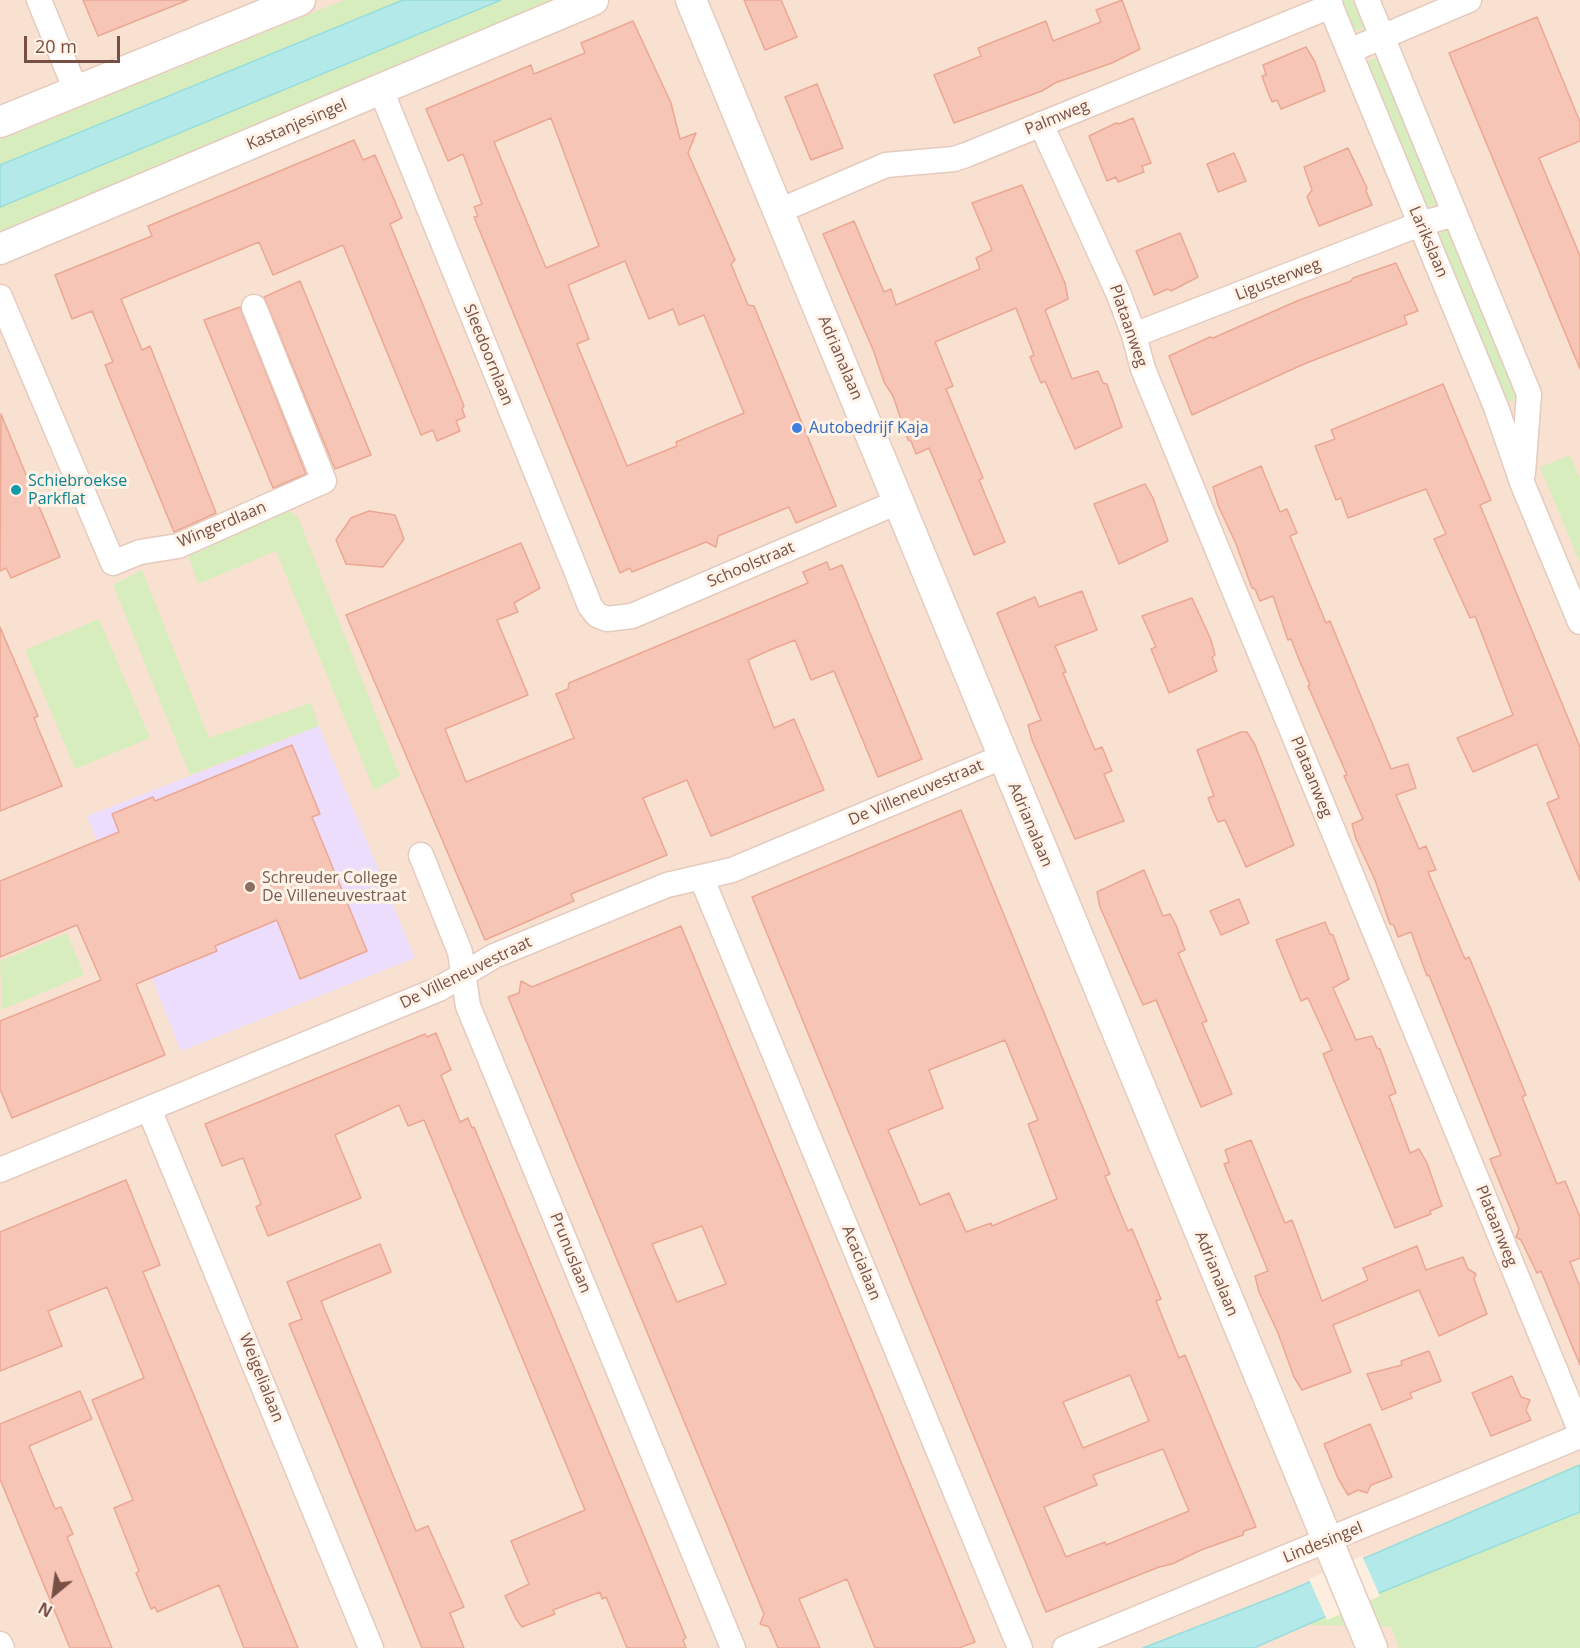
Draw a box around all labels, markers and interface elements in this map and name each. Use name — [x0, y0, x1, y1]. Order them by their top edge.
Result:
scale bar — [27, 24, 123, 62]
text: 20 m — [35, 34, 77, 58]
street label: Kastanjesingel — [244, 95, 350, 155]
street label: Palmweg — [1022, 96, 1092, 140]
street label: Larikslaan — [1404, 204, 1452, 280]
street label: Ligusterweg — [1233, 255, 1323, 305]
street label: Plataanweg — [1105, 282, 1151, 370]
street label: Sleedoornlaan — [459, 301, 517, 409]
street label: Adrianalaan — [814, 313, 866, 403]
place label: Autobedrijf Kaja — [809, 418, 929, 438]
marker: Autobedrijf Kaja — [790, 421, 804, 435]
place label: Schiebroekse Parkflat — [28, 471, 127, 509]
marker: Schiebroekse Parkflat — [9, 483, 23, 497]
street label: Wingerdlaan — [175, 498, 269, 552]
street label: Schoolstraat — [704, 538, 798, 592]
street label: Plataanweg — [1286, 734, 1336, 820]
street label: De Villeneuvestraat — [846, 756, 986, 830]
street label: Adrianalaan — [1004, 780, 1056, 870]
place label: Schreuder College De Villeneuvestraat — [262, 868, 406, 906]
marker: Schreuder College De Villeneuvestraat — [243, 880, 257, 894]
street label: De Villeneuvestraat — [397, 933, 535, 1013]
street label: Plataanweg — [1471, 1183, 1521, 1269]
street label: Prunuslaan — [545, 1210, 595, 1296]
street label: Acacialaan — [837, 1223, 885, 1303]
street label: Adrianalaan — [1190, 1229, 1242, 1319]
street label: Weigelialaan — [234, 1331, 288, 1425]
street label: Lindesingel — [1280, 1518, 1366, 1568]
north arrow — [24, 1564, 84, 1624]
text: N — [34, 1597, 56, 1623]

